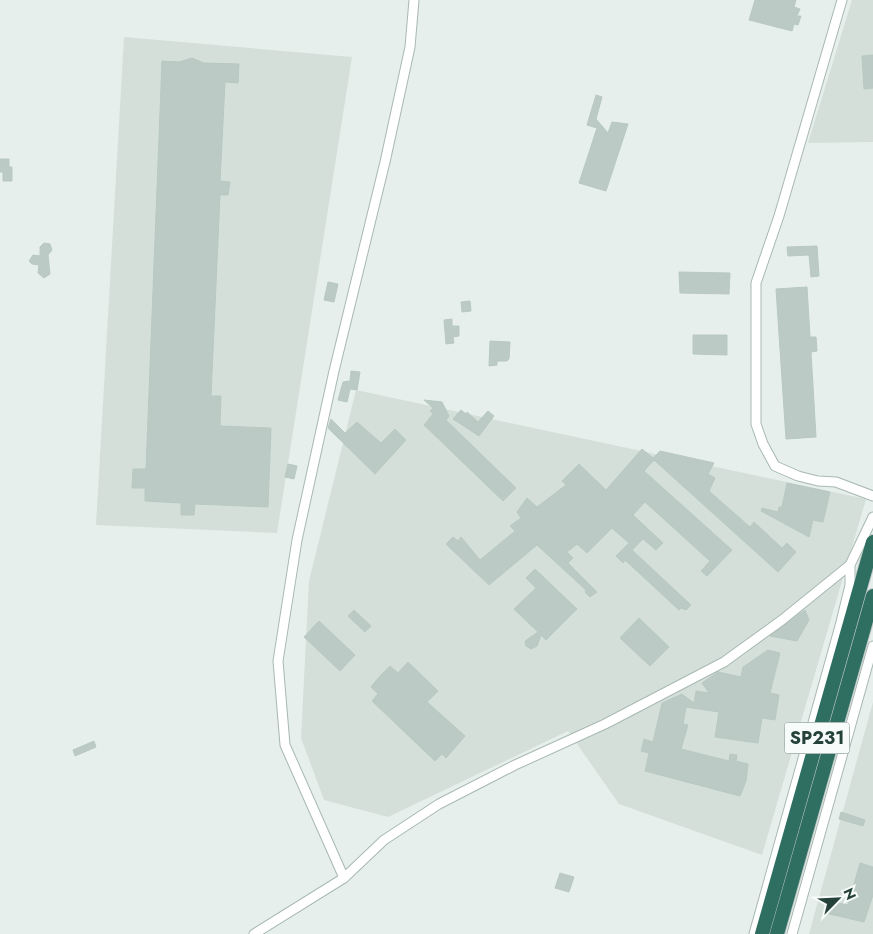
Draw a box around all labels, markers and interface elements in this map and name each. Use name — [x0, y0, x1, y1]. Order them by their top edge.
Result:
road number: SP231 — [784, 722, 850, 754]
north arrow — [813, 874, 863, 924]
text: N — [838, 885, 861, 903]

